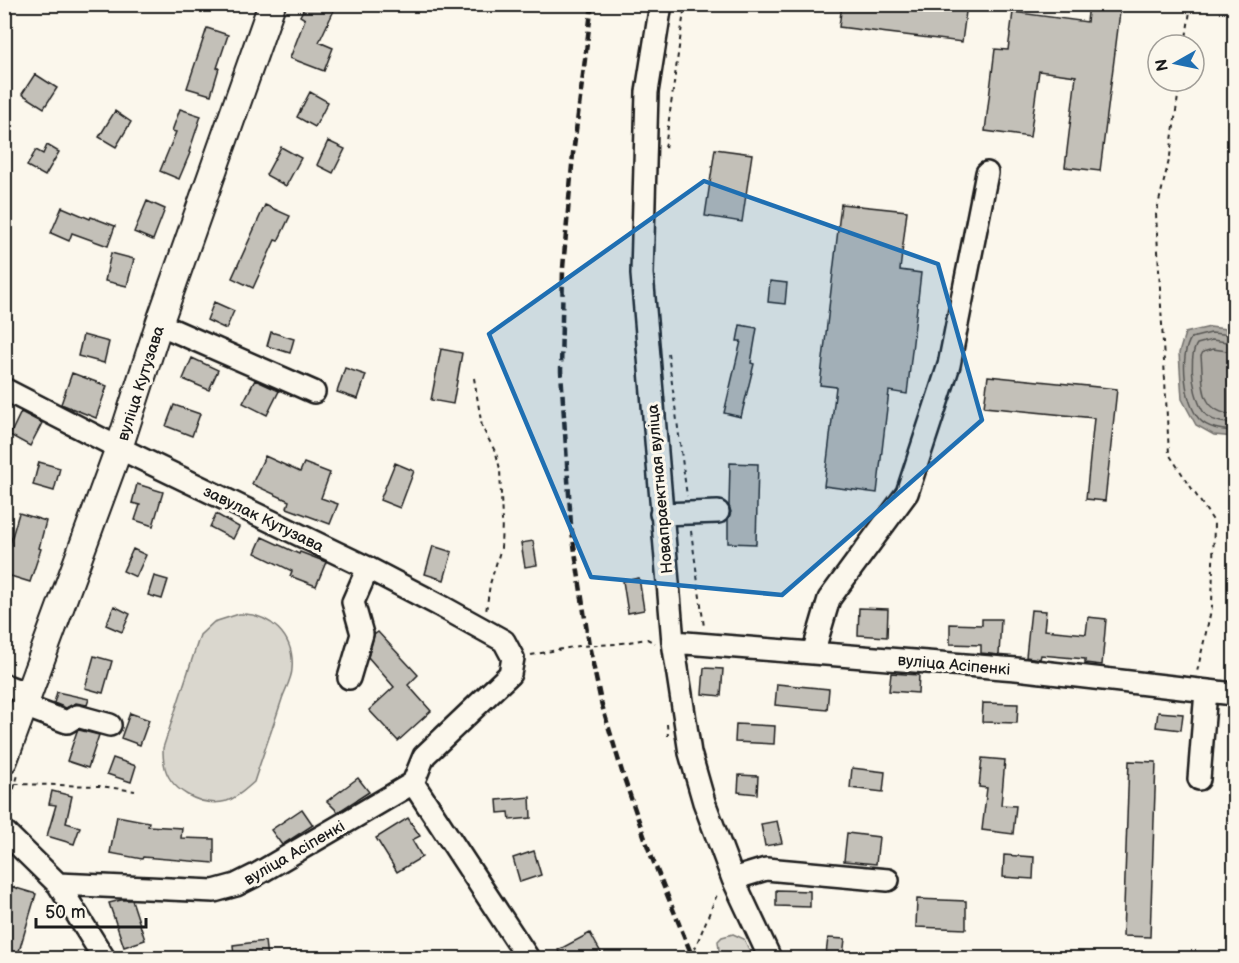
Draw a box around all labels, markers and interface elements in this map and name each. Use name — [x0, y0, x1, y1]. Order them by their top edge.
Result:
north arrow — [1146, 33, 1206, 93]
text: N — [1152, 58, 1173, 73]
street label: вуліца Кутузава — [114, 323, 169, 443]
street label: Новапраектная вуліца — [644, 403, 677, 574]
street label: завулак Кутузава — [200, 482, 327, 557]
street label: вуліца Асіпенкі — [897, 651, 1011, 680]
street label: вуліца Асіпенкі — [241, 817, 348, 890]
scale bar — [36, 891, 146, 929]
text: 50 m — [45, 902, 86, 923]

